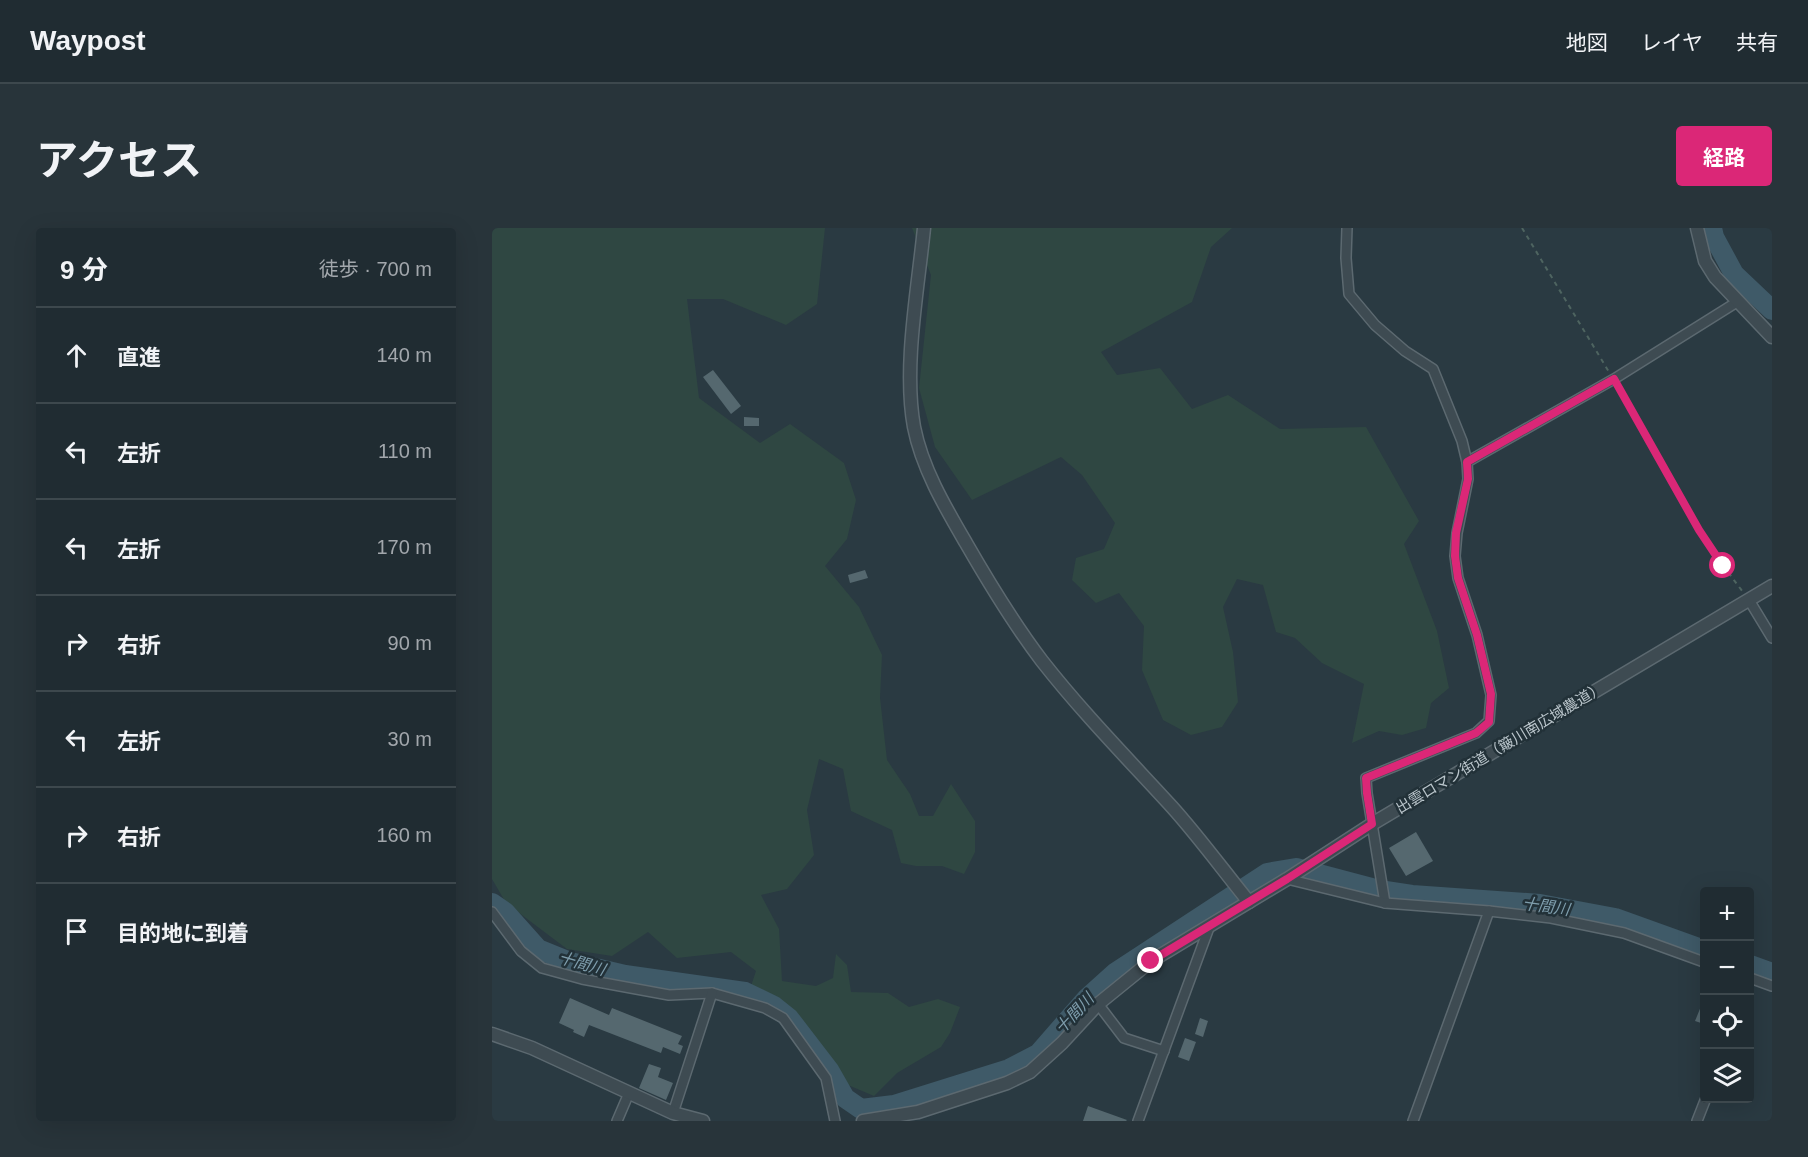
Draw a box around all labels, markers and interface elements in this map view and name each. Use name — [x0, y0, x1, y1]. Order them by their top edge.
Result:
text: Waypost — [30, 25, 146, 56]
text: 地図 — [1566, 31, 1608, 54]
text: レイヤ — [1641, 31, 1703, 54]
text: 共有 — [1736, 31, 1778, 54]
button: 経路 — [1676, 126, 1772, 186]
text: アクセス — [36, 137, 202, 184]
text: 9 分 — [60, 255, 108, 285]
text: 徒歩 · 700 m — [319, 258, 432, 280]
icon: ahead — [60, 339, 93, 372]
text: 140 m — [376, 344, 432, 366]
text: 直進 — [117, 345, 161, 370]
icon: left — [60, 435, 93, 468]
text: 110 m — [378, 440, 432, 462]
text: 左折 — [117, 441, 161, 466]
icon: left — [60, 531, 93, 564]
text: 170 m — [376, 536, 432, 558]
text: 左折 — [117, 537, 161, 562]
route start — [1709, 552, 1735, 578]
icon: right — [60, 627, 93, 660]
text: 90 m — [388, 632, 432, 654]
text: 右折 — [117, 633, 161, 658]
street label: 出雲ロマン街道（簸川南広域農道） — [1392, 678, 1607, 817]
icon: left — [60, 723, 93, 756]
text: 30 m — [388, 728, 432, 750]
text: 左折 — [117, 729, 161, 754]
icon: right — [60, 819, 93, 852]
text: 160 m — [376, 824, 432, 846]
text: 右折 — [117, 825, 161, 850]
map controls — [1700, 887, 1754, 1103]
button: + — [1700, 887, 1754, 941]
water label: 十間川 — [1521, 895, 1573, 919]
icon: arrive — [60, 915, 93, 948]
text: 目的地に到着 — [117, 921, 249, 946]
button: − — [1700, 941, 1754, 995]
route end — [1137, 947, 1163, 973]
water label: 十間川 — [556, 949, 609, 979]
water label: 十間川 — [1052, 989, 1098, 1037]
button: locate — [1700, 995, 1754, 1049]
button: layers — [1700, 1049, 1754, 1103]

